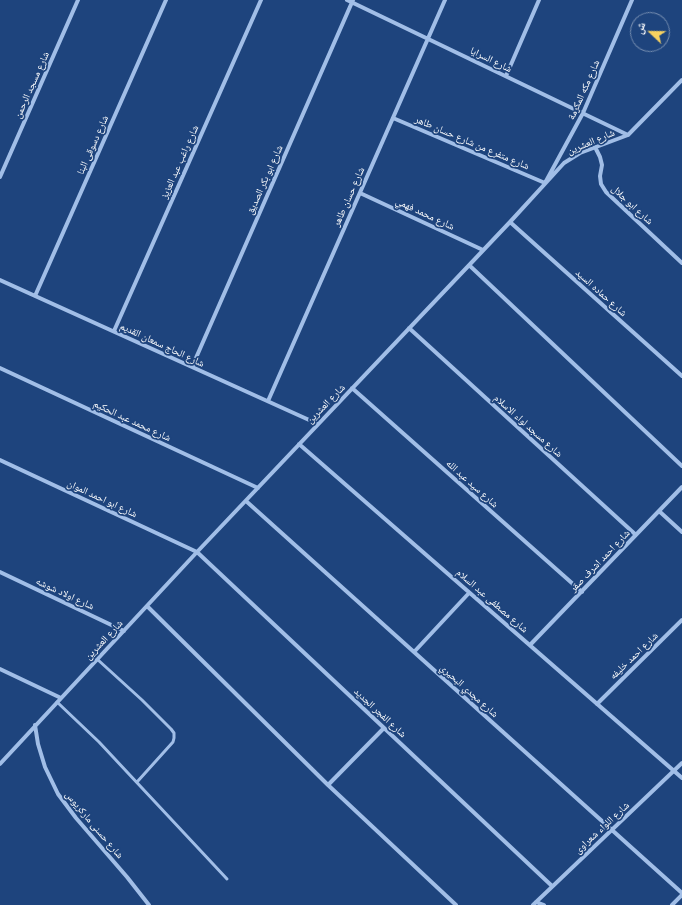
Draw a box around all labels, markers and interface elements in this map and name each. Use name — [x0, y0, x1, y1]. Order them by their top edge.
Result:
north arrow — [630, 12, 670, 52]
text: ش — [630, 19, 648, 36]
street label: شارع السرايا — [468, 45, 514, 75]
street label: شارع مسجد الرحمن — [12, 50, 52, 120]
street label: شارع مكه المكرمة — [565, 58, 603, 122]
street label: شارع متفرع من شارع حسان طاهر — [413, 113, 531, 173]
street label: شارع دسوقى البنا — [75, 114, 111, 176]
street label: شارع راغب عبد العزيز — [158, 123, 202, 201]
street label: شارع العشرين — [566, 127, 616, 157]
street label: شارع ابو بكر الصديق — [244, 143, 286, 217]
street label: شارع حسان طاهر — [331, 165, 367, 229]
street label: شارع ابو جلال — [609, 183, 655, 227]
street label: شارع محمد فهمي — [394, 195, 456, 233]
street label: شارع حماده السيد — [573, 267, 629, 319]
street label: شارع الحاج سمعان القديم — [118, 320, 206, 370]
street label: شارع العشرين — [304, 382, 348, 426]
street label: شارع مسجد لواء الاسلام — [491, 392, 565, 460]
street label: شارع محمد عبد الحكيم — [91, 398, 173, 444]
street label: شارع سيد عبد الله — [443, 457, 501, 511]
street label: شارع ابو احمد الموان — [65, 478, 139, 520]
street label: شارع احمد اشرف صقر — [567, 527, 633, 595]
street label: شارع مصطفى عبد السلام — [454, 567, 530, 635]
street label: شارع اولاد شوشه — [34, 575, 96, 613]
street label: شارع العشرين — [82, 618, 126, 662]
street label: شارع احمد خليفه — [607, 630, 661, 682]
street label: شارع مجدي البحيري — [437, 662, 501, 720]
street label: شارع الفجر الجديد — [351, 686, 409, 740]
street label: شارع حسنى ماركريوس — [62, 789, 126, 861]
street label: شارع اللواء شعراوى — [572, 800, 632, 856]

